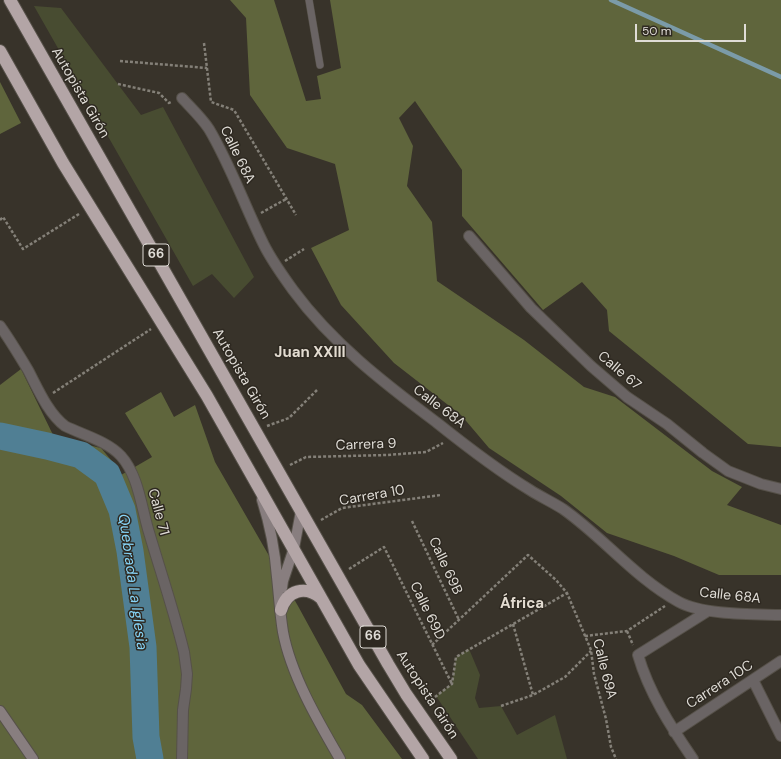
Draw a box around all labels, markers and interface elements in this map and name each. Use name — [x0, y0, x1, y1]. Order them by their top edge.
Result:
scale bar — [637, 16, 748, 42]
text: 50 m — [642, 23, 671, 39]
street label: Autopista Girón — [47, 45, 113, 141]
street label: Calle 68A — [216, 124, 258, 186]
road number: 66 — [143, 244, 169, 266]
street label: Autopista Girón — [208, 326, 274, 422]
district label: Juan XXIII — [274, 344, 346, 362]
street label: Calle 67 — [594, 348, 644, 394]
street label: Calle 68A — [409, 382, 469, 432]
street label: Carrera 9 — [335, 436, 397, 454]
street label: Carrera 10 — [338, 482, 406, 510]
street label: Calle 71 — [144, 487, 172, 537]
water label: Quebrada La Iglesia — [114, 513, 150, 651]
street label: Calle 69B — [424, 535, 466, 597]
street label: Calle 69D — [406, 579, 448, 643]
street label: Calle 68A — [698, 584, 762, 608]
district label: África — [500, 595, 544, 613]
road number: 66 — [360, 626, 386, 648]
street label: Calle 69A — [588, 637, 620, 701]
street label: Autopista Girón — [392, 648, 462, 742]
street label: Carrera 10C — [683, 657, 757, 713]

